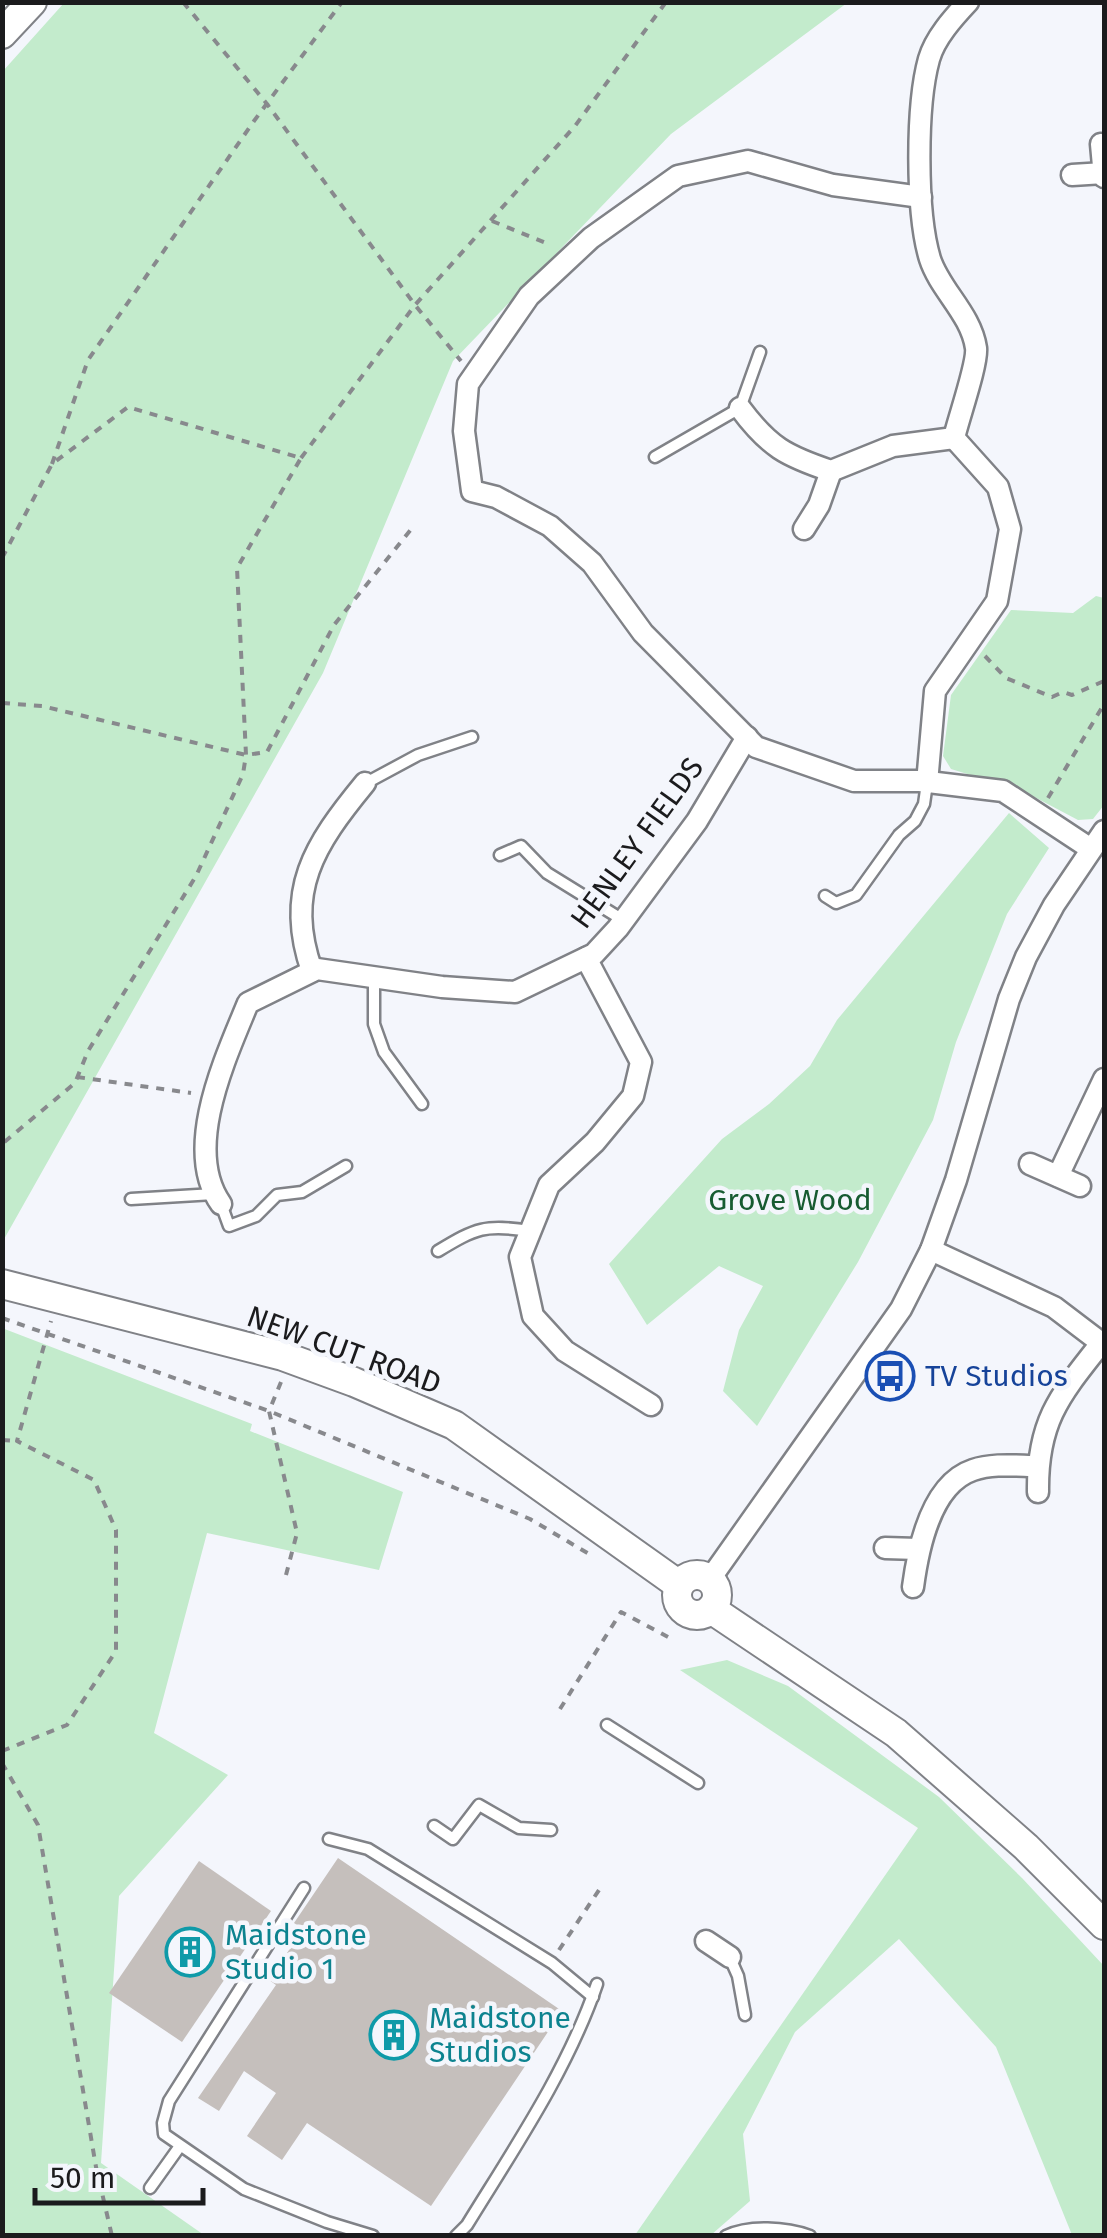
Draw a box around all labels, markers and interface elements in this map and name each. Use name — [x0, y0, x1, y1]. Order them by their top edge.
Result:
street label: HENLEY FIELDS — [563, 751, 711, 935]
park label: Grove Wood — [708, 1182, 872, 1218]
street label: NEW CUT ROAD — [242, 1298, 446, 1402]
bus stop icon: TV Studios — [864, 1350, 916, 1402]
place label: TV Studios — [925, 1358, 1068, 1394]
place label: Maidstone Studio 1 — [225, 1917, 367, 1987]
building icon: Maidstone Studio 1 — [164, 1926, 216, 1978]
place label: Maidstone Studios — [429, 2000, 571, 2070]
building icon: Maidstone Studios — [368, 2009, 420, 2061]
scale bar — [35, 2143, 202, 2205]
text: 50 m — [50, 2160, 115, 2196]

